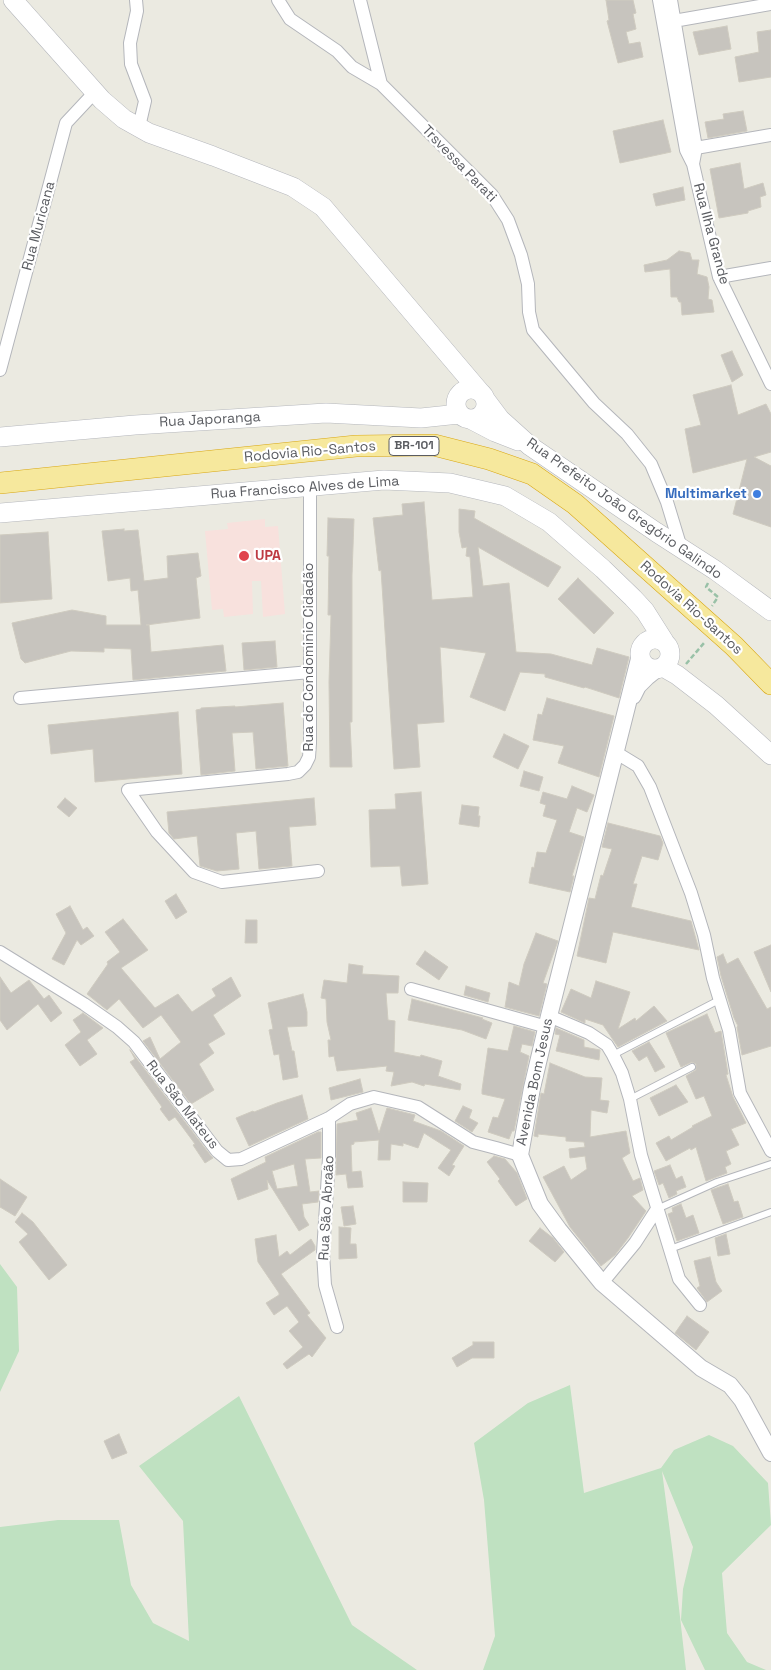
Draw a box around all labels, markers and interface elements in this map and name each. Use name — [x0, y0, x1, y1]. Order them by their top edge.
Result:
street label: Trsvessa Parati — [418, 122, 500, 206]
street label: Rua Muricana — [19, 180, 59, 272]
street label: Rua Ilha Grande — [689, 181, 733, 287]
street label: Rua Japoranga — [159, 409, 261, 431]
street label: Rua Prefeito João Gregório Galindo — [523, 435, 725, 583]
road number: BR-101 — [389, 436, 439, 456]
street label: Rodovia Rio-Santos — [244, 438, 376, 466]
street label: Rua Francisco Alves de Lima — [210, 473, 400, 503]
place label: Multimarket — [665, 486, 747, 502]
marker: Multimarket — [751, 488, 763, 500]
place label: UPA — [255, 548, 281, 564]
marker: UPA — [237, 549, 251, 563]
street label: Rodovia Rio-Santos — [636, 558, 746, 658]
street label: Rua do Condominio Cidadão — [301, 563, 317, 751]
street label: Avenida Bom Jesus — [513, 1017, 557, 1147]
street label: Rua São Mateus — [142, 1057, 222, 1153]
street label: Rua São Abraão — [316, 1155, 338, 1261]

